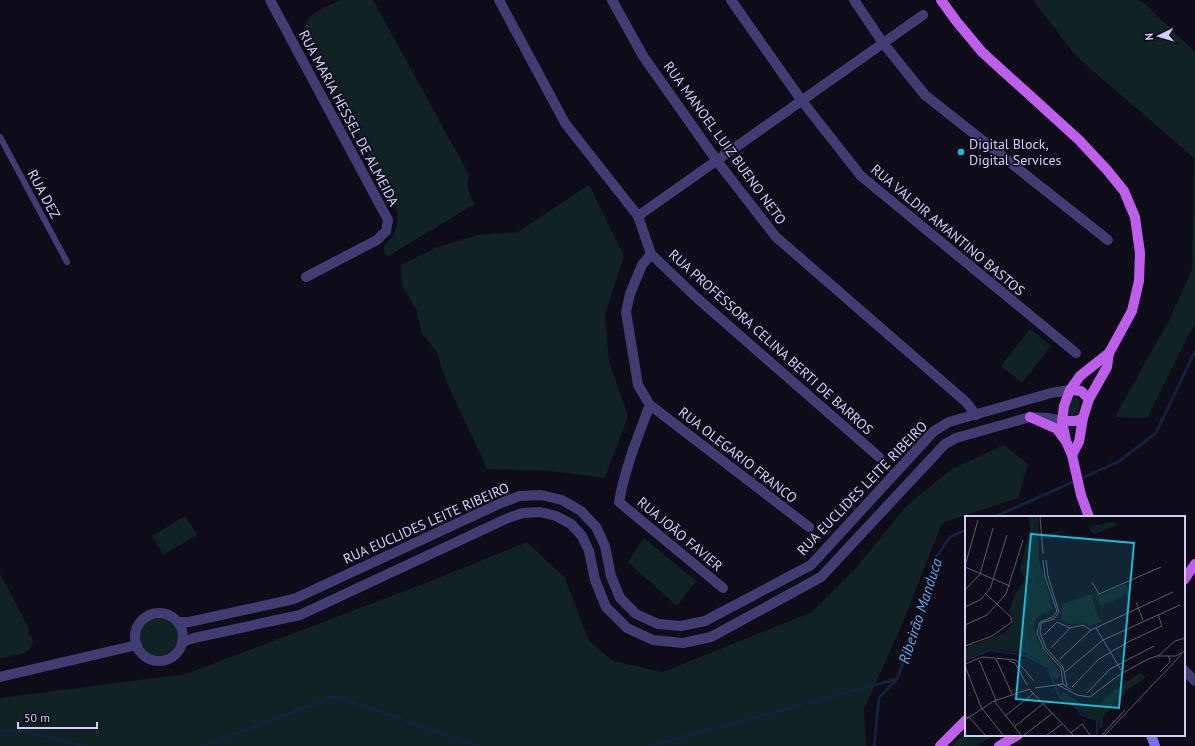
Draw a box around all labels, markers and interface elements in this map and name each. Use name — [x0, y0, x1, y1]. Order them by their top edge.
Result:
north arrow — [1139, 16, 1179, 56]
street label: RUA MARIA HESSEL DE ALMEIDA — [295, 27, 403, 210]
text: N — [1142, 33, 1156, 41]
street label: RUA MANOEL LUIZ BUENO NETO — [660, 58, 790, 228]
place label: Digital Block, Digital Services — [969, 135, 1062, 169]
marker: Digital Block, Digital Services — [956, 147, 966, 157]
street label: RUA VALDIR AMANTINO BASTOS — [867, 160, 1029, 300]
street label: RUA DEZ — [24, 166, 65, 222]
street label: RUA PROFESSORA CELINA BERTI DE BARROS — [665, 245, 877, 439]
street label: RUA OLEGARIO FRANCO — [675, 403, 801, 507]
street label: RUA EUCLIDES LEITE RIBEIRO — [793, 417, 931, 559]
street label: RUA EUCLIDES LEITE RIBEIRO — [340, 478, 512, 568]
street label: RUA JOÃO FAVIER — [634, 493, 726, 575]
inset map — [965, 516, 1185, 736]
water label: Ribeirão Manduca — [894, 555, 946, 666]
scale bar — [18, 704, 97, 730]
text: 50 m — [24, 710, 50, 725]

